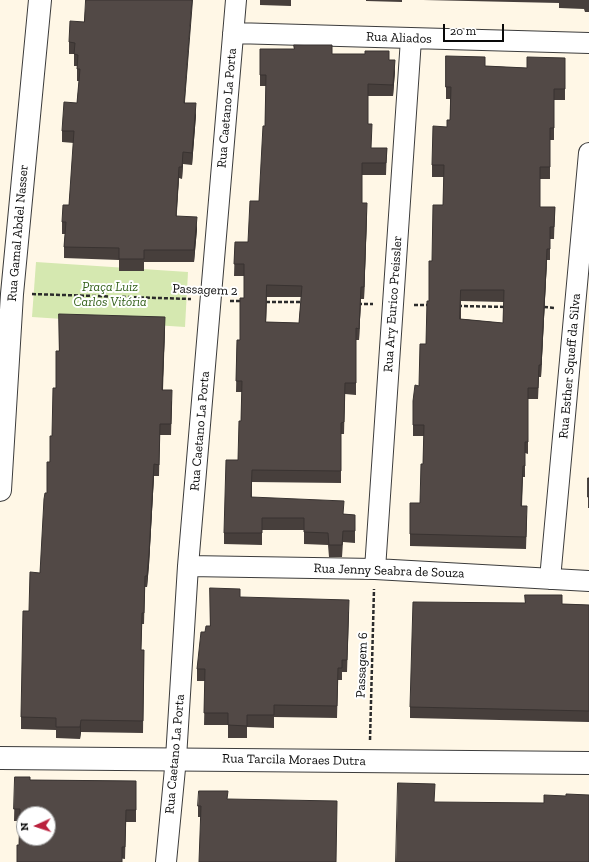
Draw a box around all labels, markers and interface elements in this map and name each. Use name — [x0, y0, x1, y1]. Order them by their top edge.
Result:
scale bar — [445, 16, 506, 42]
text: 20 m — [450, 24, 476, 38]
street label: Rua Aliados — [366, 29, 432, 47]
street label: Rua Caetano La Porta — [214, 47, 240, 169]
street label: Rua Gamal Abdel Nasser — [4, 164, 32, 302]
street label: Rua Ary Eurico Preissler — [380, 235, 406, 373]
park label: Praça Luiz Carlos Vitória — [73, 279, 147, 310]
street label: Passagem 2 — [172, 281, 238, 299]
street label: Rua Esther Squeff da Silva — [556, 293, 584, 439]
street label: Rua Caetano La Porta — [187, 370, 213, 492]
street label: Rua Jenny Seabra de Souza — [313, 561, 465, 581]
street label: Passagem 6 — [353, 632, 371, 698]
street label: Rua Caetano La Porta — [162, 693, 188, 815]
street label: Rua Tarcila Moraes Dutra — [222, 751, 366, 769]
north arrow — [16, 806, 56, 846]
text: N — [18, 822, 31, 831]

